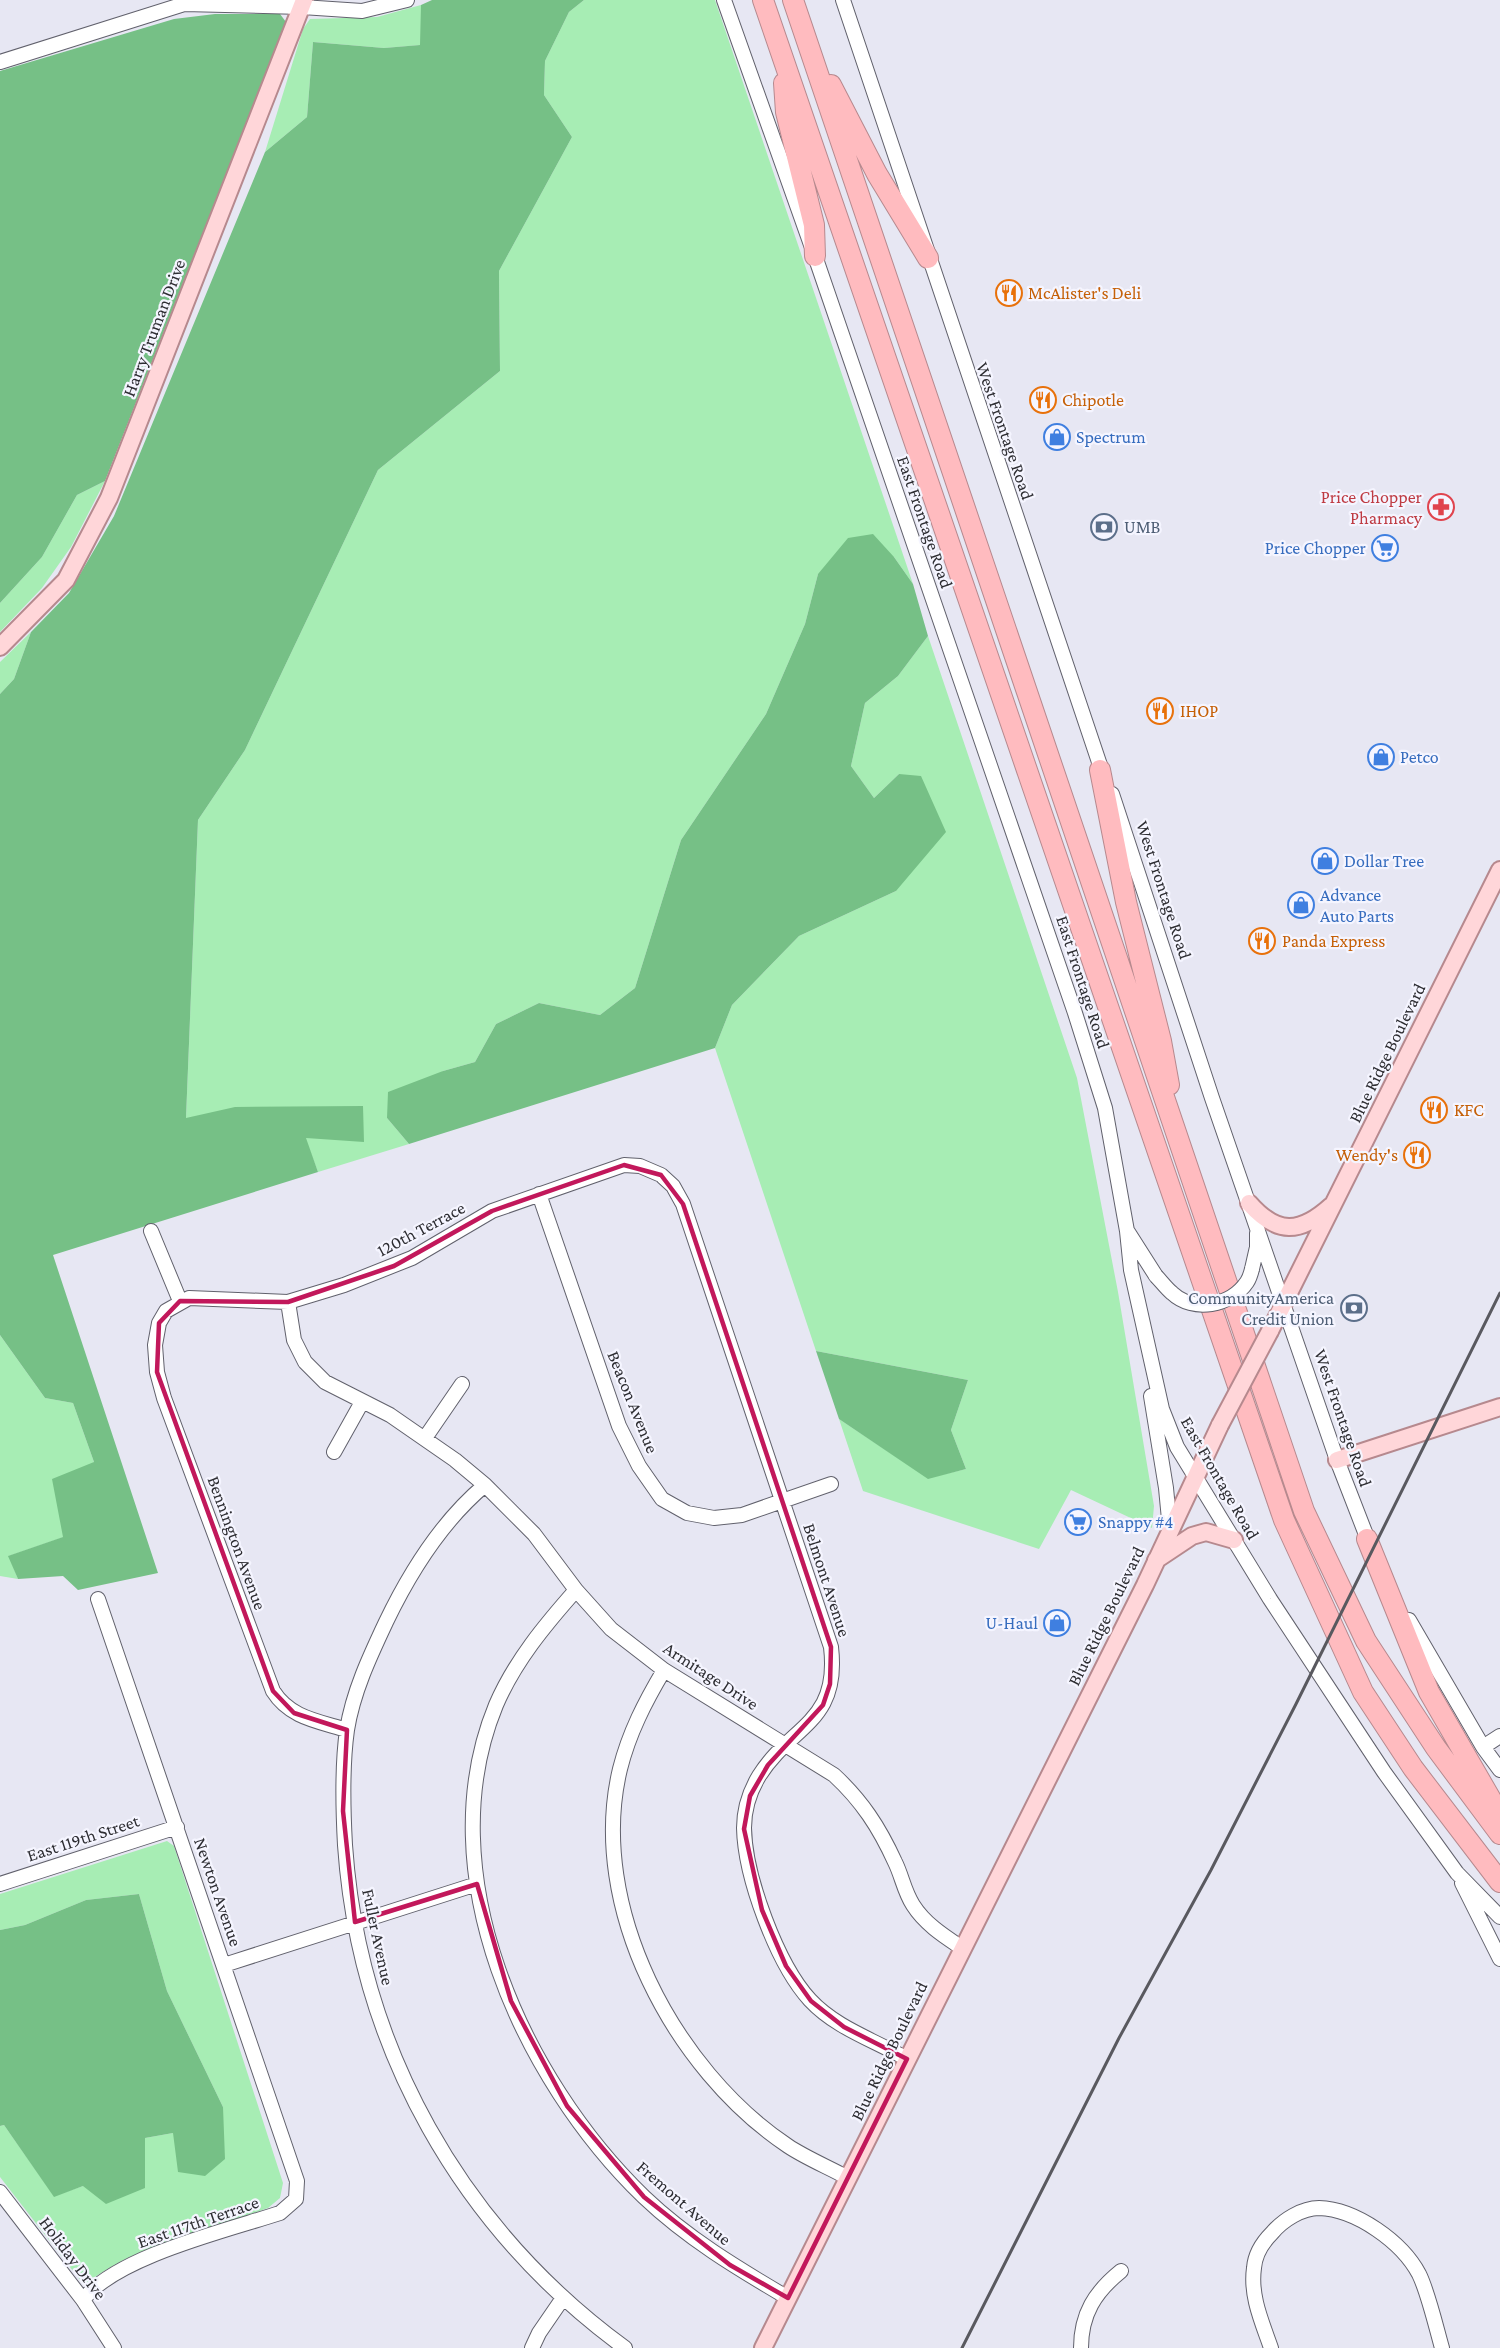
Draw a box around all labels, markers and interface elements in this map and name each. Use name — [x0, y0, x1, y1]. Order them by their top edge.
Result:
street label: Harry Truman Drive — [119, 256, 189, 399]
restaurant icon: McAlister's Deli — [994, 278, 1024, 308]
place label: McAlister's Deli — [1028, 283, 1141, 303]
street label: West Frontage Road — [972, 360, 1038, 503]
restaurant icon: Chipotle — [1028, 385, 1058, 415]
place label: Chipotle — [1062, 390, 1124, 410]
shop icon: Spectrum — [1042, 422, 1072, 452]
place label: Spectrum — [1076, 427, 1146, 447]
street label: East Frontage Road — [893, 453, 957, 591]
place label: Price Chopper Pharmacy — [1321, 487, 1423, 528]
pharmacy icon: Price Chopper Pharmacy — [1426, 492, 1456, 522]
bank icon: UMB — [1089, 512, 1119, 542]
place label: UMB — [1124, 517, 1161, 537]
supermarket icon: Price Chopper — [1370, 533, 1400, 563]
place label: Price Chopper — [1265, 538, 1367, 558]
restaurant icon: IHOP — [1145, 696, 1175, 726]
place label: IHOP — [1180, 701, 1218, 721]
shop icon: Petco — [1366, 742, 1396, 772]
place label: Petco — [1400, 747, 1439, 767]
street label: West Frontage Road — [1132, 818, 1196, 962]
shop icon: Dollar Tree — [1310, 846, 1340, 876]
place label: Dollar Tree — [1344, 851, 1424, 871]
place label: Advance Auto Parts — [1320, 885, 1394, 926]
shop icon: Advance Auto Parts — [1286, 890, 1316, 920]
street label: East Frontage Road — [1052, 913, 1114, 1051]
restaurant icon: Panda Express — [1247, 926, 1277, 956]
place label: Panda Express — [1282, 931, 1385, 951]
street label: Blue Ridge Boulevard — [1345, 980, 1430, 1126]
restaurant icon: KFC — [1419, 1095, 1449, 1125]
place label: KFC — [1454, 1100, 1484, 1120]
restaurant icon: Wendy's — [1402, 1140, 1432, 1170]
place label: Wendy's — [1336, 1145, 1398, 1165]
street label: 120th Terrace — [374, 1197, 469, 1261]
place label: CommunityAmerica Credit Union — [1188, 1288, 1334, 1329]
bank icon: CommunityAmerica Credit Union — [1339, 1293, 1369, 1323]
street label: West Frontage Road — [1310, 1347, 1376, 1490]
street label: Beacon Avenue — [603, 1348, 663, 1456]
street label: East Frontage Road — [1177, 1413, 1264, 1543]
street label: Bennington Avenue — [203, 1473, 271, 1613]
supermarket icon: Snappy #4 — [1063, 1507, 1093, 1537]
place label: Snappy #4 — [1098, 1512, 1173, 1532]
street label: Belmont Avenue — [799, 1521, 855, 1639]
street label: Blue Ridge Boulevard — [1064, 1543, 1149, 1689]
shop icon: U-Haul — [1042, 1608, 1072, 1638]
place label: U-Haul — [986, 1613, 1038, 1633]
street label: Armitage Drive — [660, 1638, 762, 1714]
street label: East 119th Street — [24, 1810, 143, 1866]
street label: Newton Avenue — [190, 1835, 246, 1949]
street label: Fuller Avenue — [358, 1887, 398, 1987]
street label: Blue Ridge Boulevard — [847, 1978, 932, 2124]
street label: Fremont Avenue — [633, 2157, 735, 2249]
street label: East 117th Terrace — [135, 2192, 261, 2252]
street label: Holiday Drive — [35, 2213, 111, 2304]

